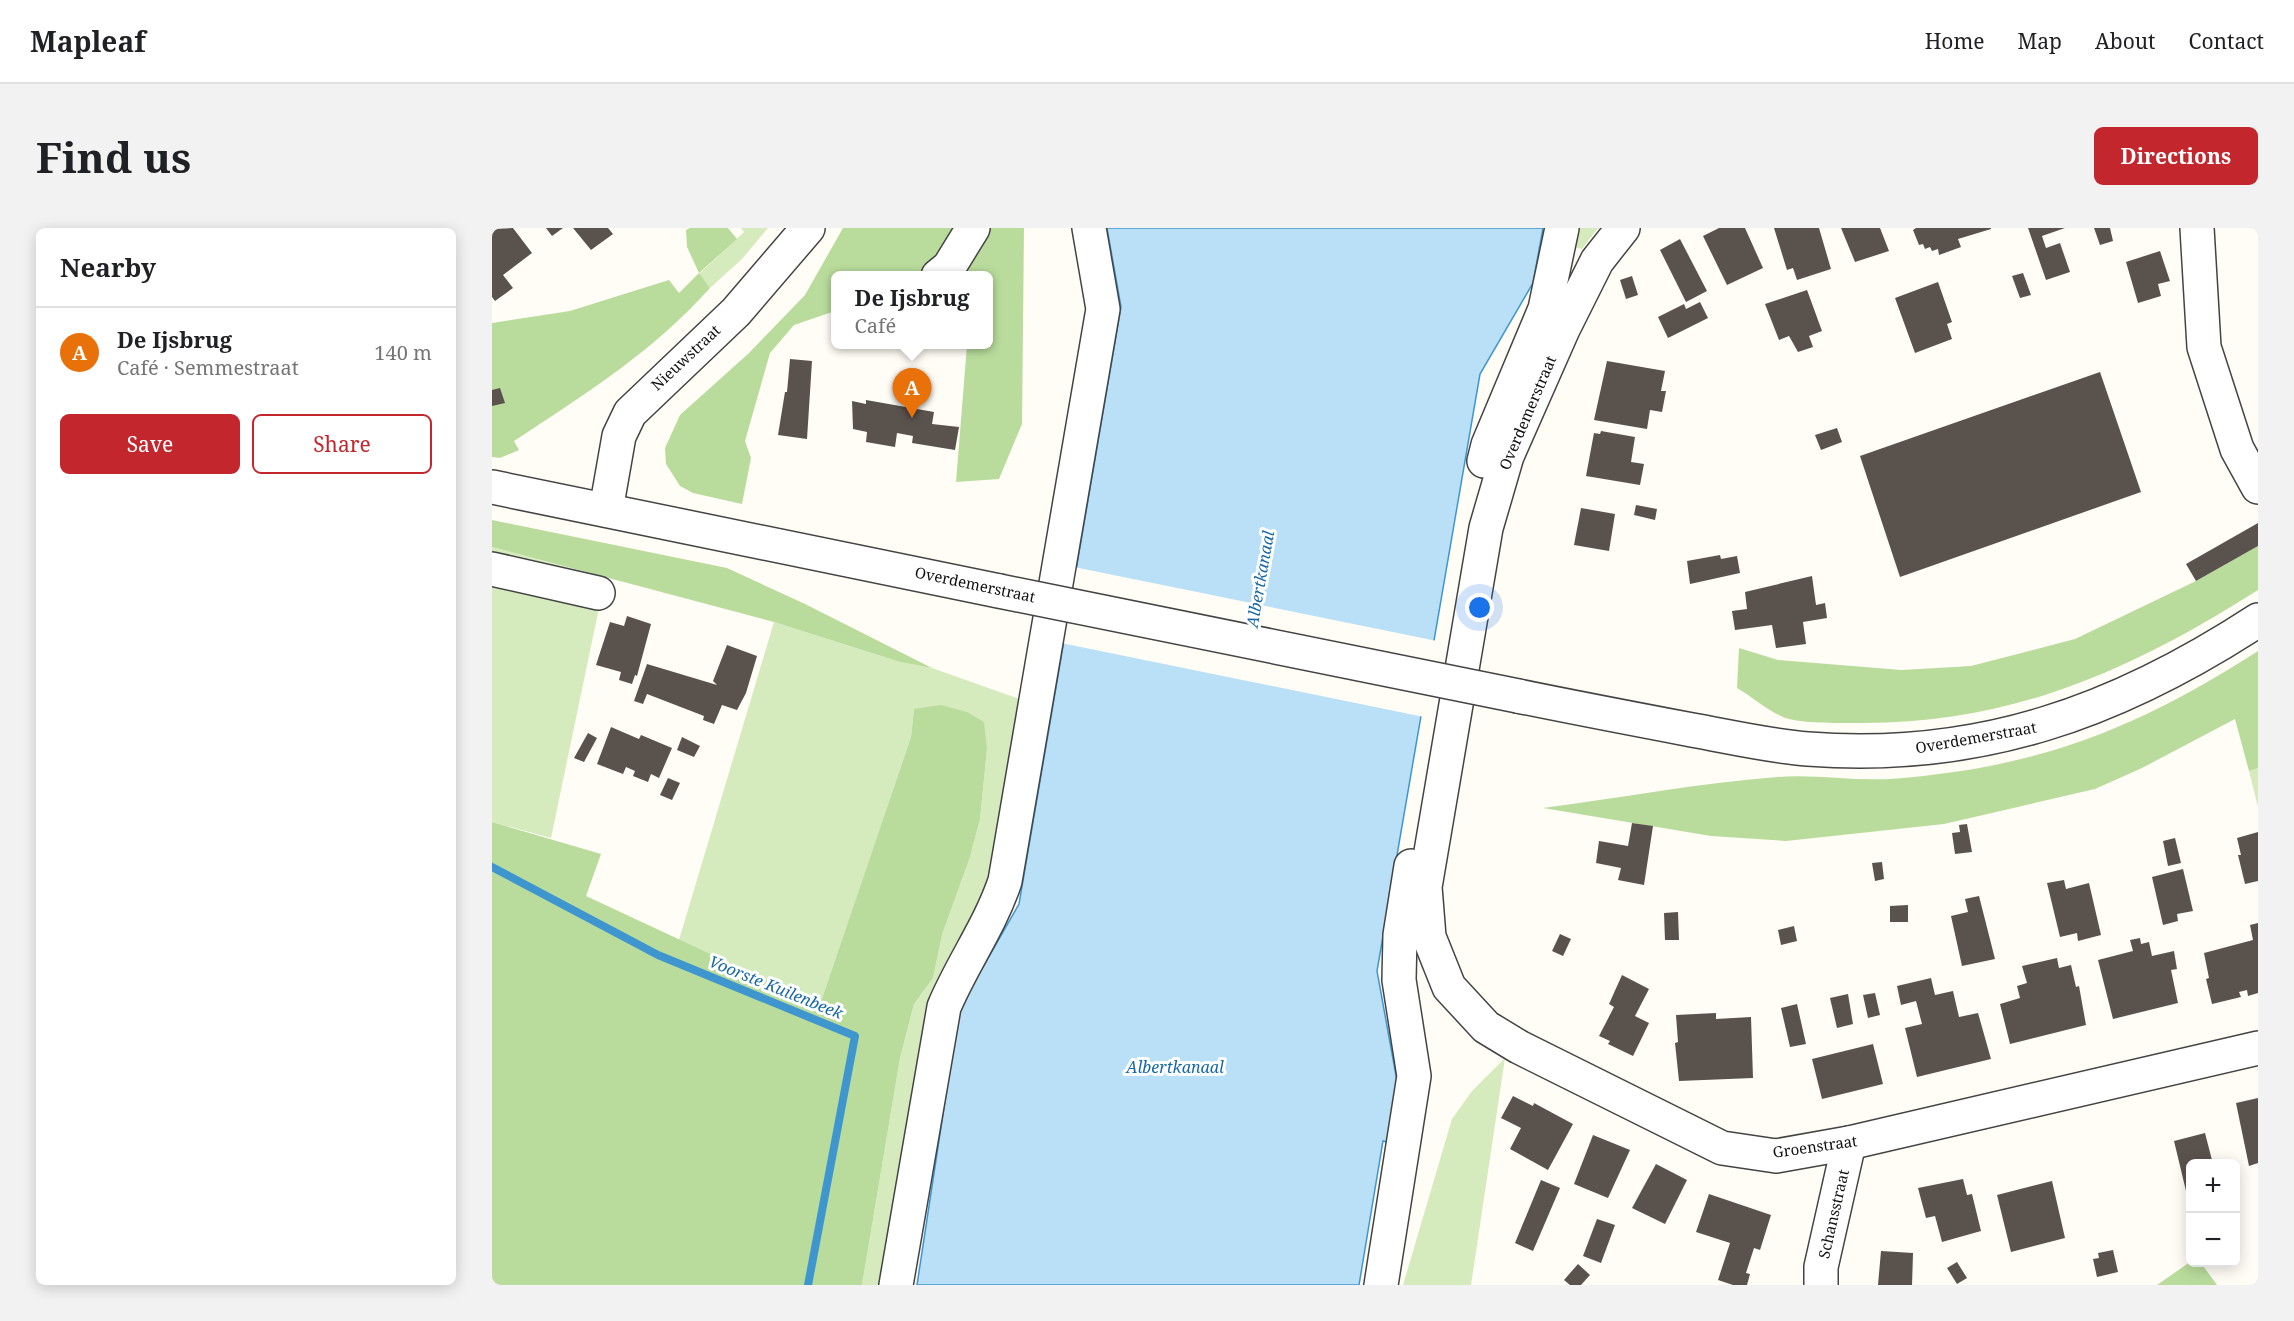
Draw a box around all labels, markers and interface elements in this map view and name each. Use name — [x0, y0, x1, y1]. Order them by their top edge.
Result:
text: Mapleaf — [30, 22, 146, 60]
text: Home — [1925, 27, 1985, 55]
text: Map — [2018, 27, 2062, 55]
text: About — [2095, 27, 2156, 55]
text: Contact — [2189, 27, 2264, 55]
button: Directions — [2094, 127, 2258, 185]
text: Find us — [36, 128, 191, 185]
text: Nearby — [60, 249, 156, 285]
popup — [831, 271, 993, 349]
text: De Ijsbrug — [855, 282, 969, 312]
text: Café — [855, 312, 896, 339]
street label: Nieuwstraat — [646, 320, 724, 394]
text: De Ijsbrug — [117, 324, 232, 354]
text: A — [72, 339, 87, 366]
text: 140 m — [374, 339, 432, 366]
street label: Overdemerstraat — [1494, 352, 1560, 473]
text: Café · Semmestraat — [117, 354, 299, 381]
pin: A — [892, 368, 932, 418]
button: Save — [60, 414, 240, 474]
button: Share — [252, 414, 432, 474]
water label: Albertkanaal — [1241, 529, 1279, 630]
street label: Overdemerstraat — [913, 562, 1037, 607]
your location — [1465, 593, 1494, 622]
street label: Overdemerstraat — [1914, 717, 2038, 757]
water label: Voorste Kuilenbeek — [706, 950, 847, 1024]
water label: Albertkanaal — [1125, 1056, 1224, 1078]
street label: Groenstraat — [1771, 1130, 1858, 1162]
map controls — [2186, 1159, 2240, 1267]
button: + — [2186, 1159, 2240, 1213]
street label: Schansstraat — [1813, 1167, 1853, 1260]
button: − — [2186, 1213, 2240, 1267]

